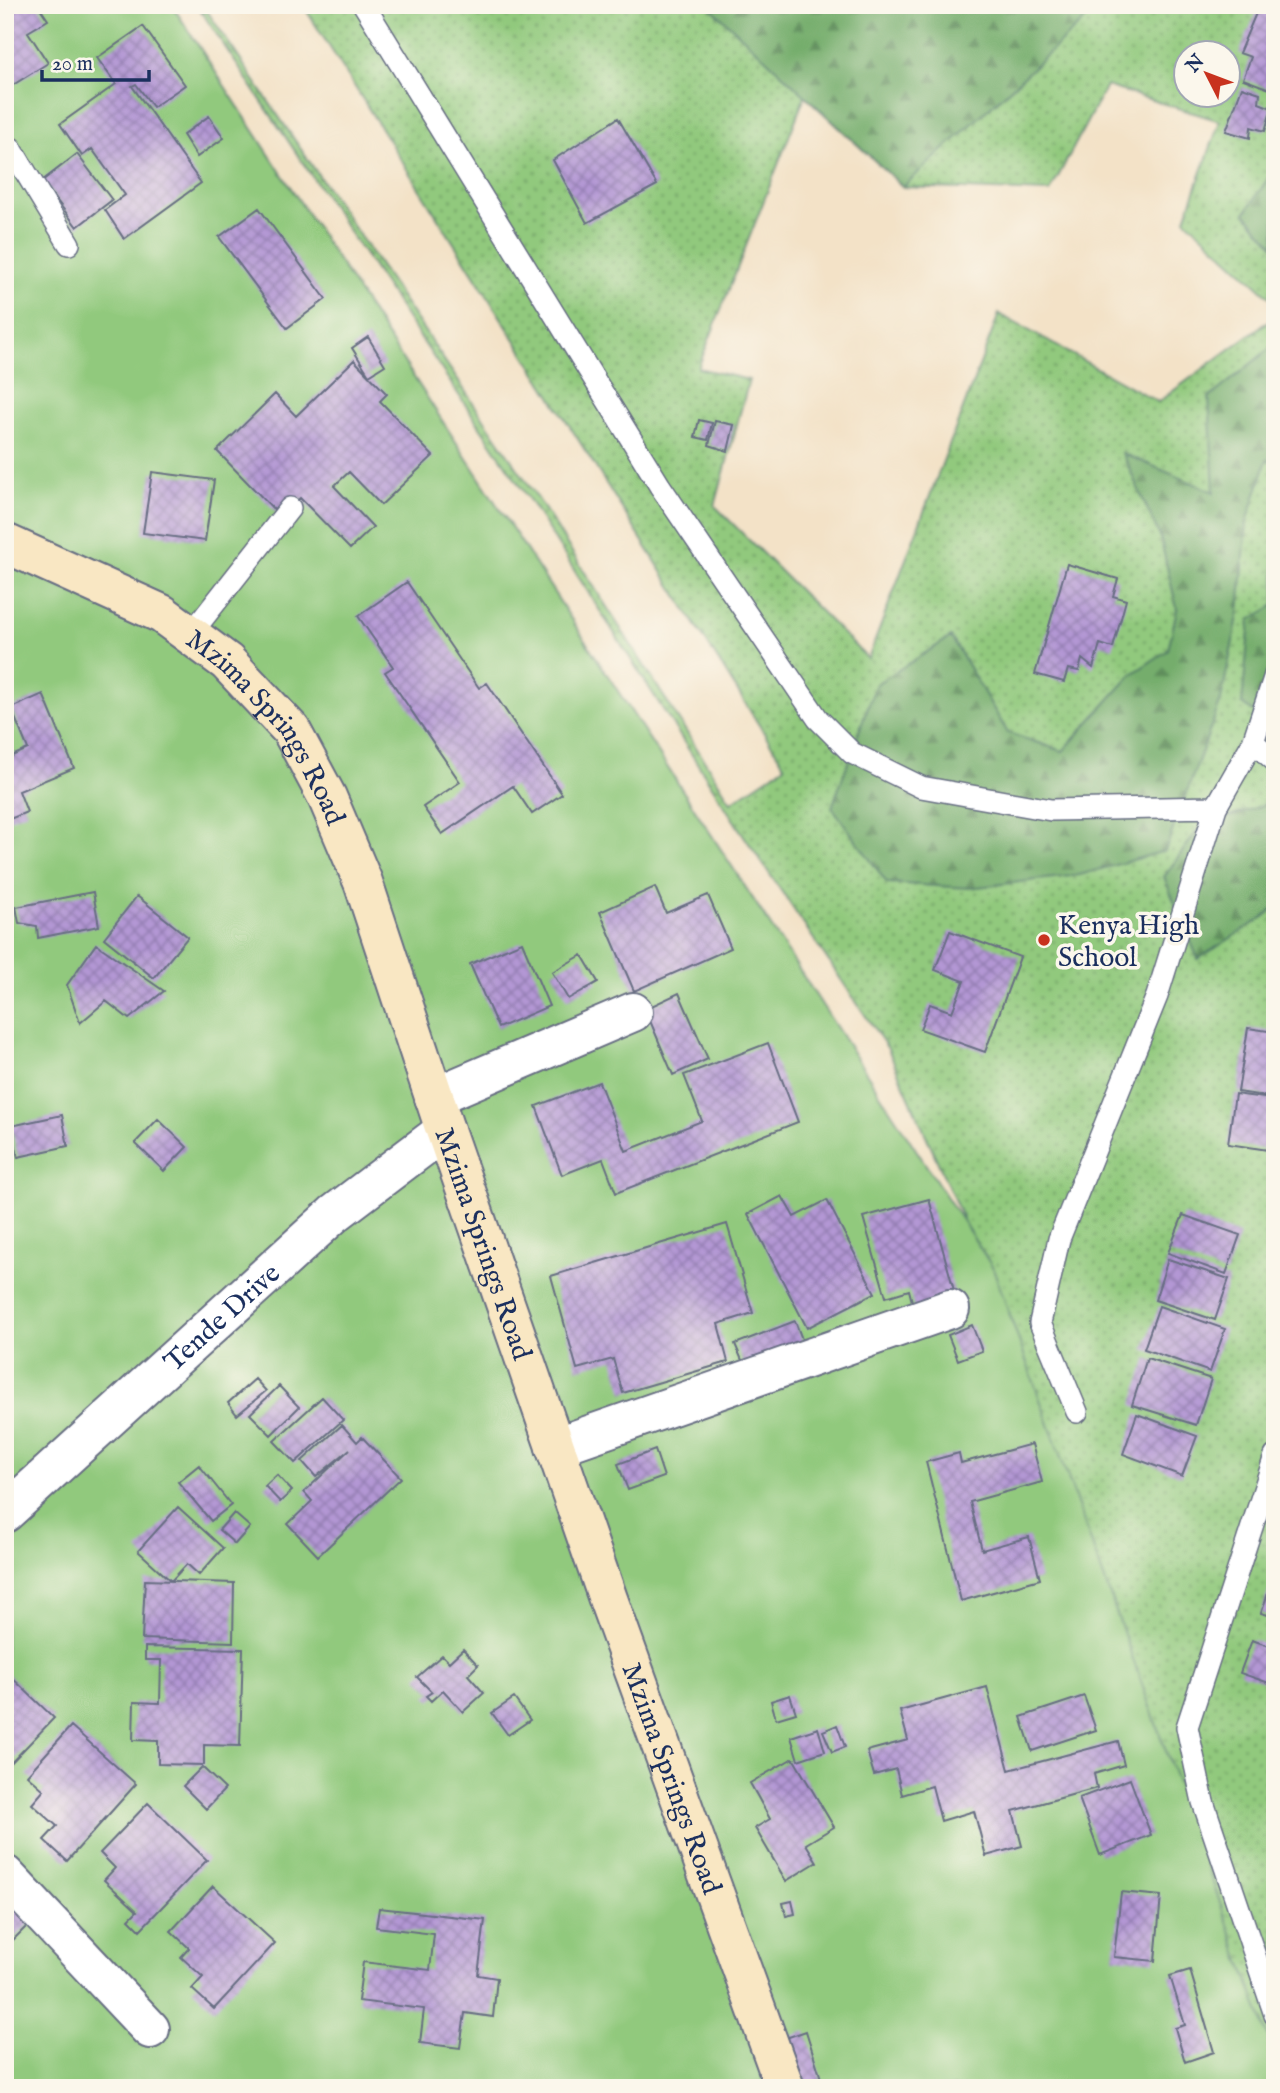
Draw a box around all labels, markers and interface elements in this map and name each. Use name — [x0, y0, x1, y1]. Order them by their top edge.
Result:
scale bar — [42, 38, 149, 82]
north arrow — [1172, 38, 1242, 108]
text: N — [1181, 49, 1211, 79]
text: 20 m — [52, 51, 93, 78]
street label: Mzima Springs Road — [178, 623, 352, 831]
place label: Kenya High School — [1058, 909, 1199, 976]
marker: Kenya High School — [1036, 932, 1052, 948]
street label: Mzima Springs Road — [426, 1123, 539, 1365]
street label: Tende Drive — [157, 1257, 288, 1380]
street label: Mzima Springs Road — [613, 1659, 728, 1899]

